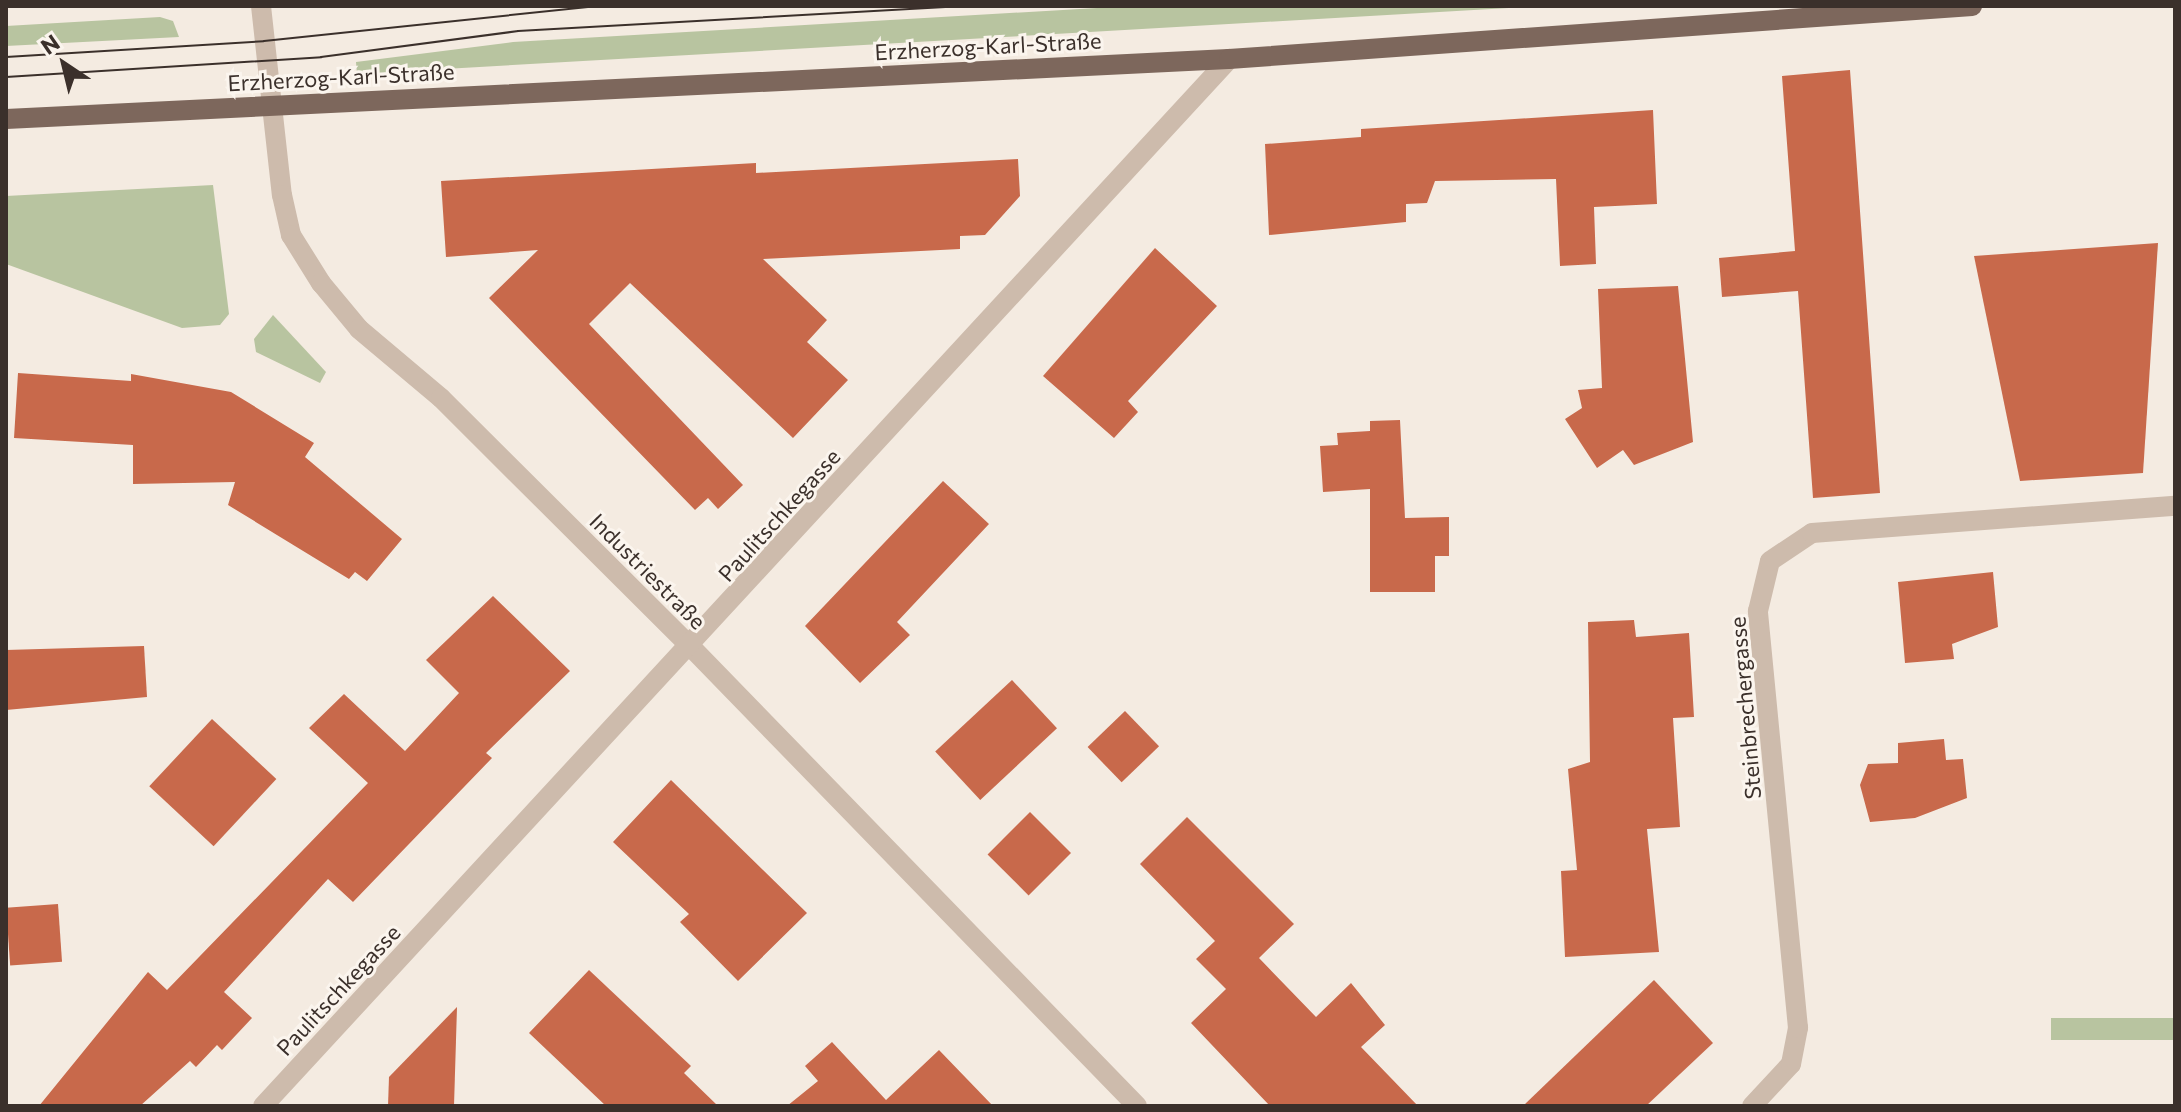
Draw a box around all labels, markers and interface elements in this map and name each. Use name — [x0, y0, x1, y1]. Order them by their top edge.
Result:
north arrow — [24, 24, 104, 104]
street label: Erzherzog-Karl-Straße — [874, 27, 1102, 65]
text: N — [35, 28, 64, 60]
street label: Erzherzog-Karl-Straße — [227, 58, 455, 96]
street label: Paulitschkegasse — [713, 443, 845, 587]
street label: Industriestraße — [585, 508, 711, 634]
street label: Steinbrechergasse — [1724, 616, 1766, 800]
street label: Paulitschkegasse — [271, 919, 405, 1061]

